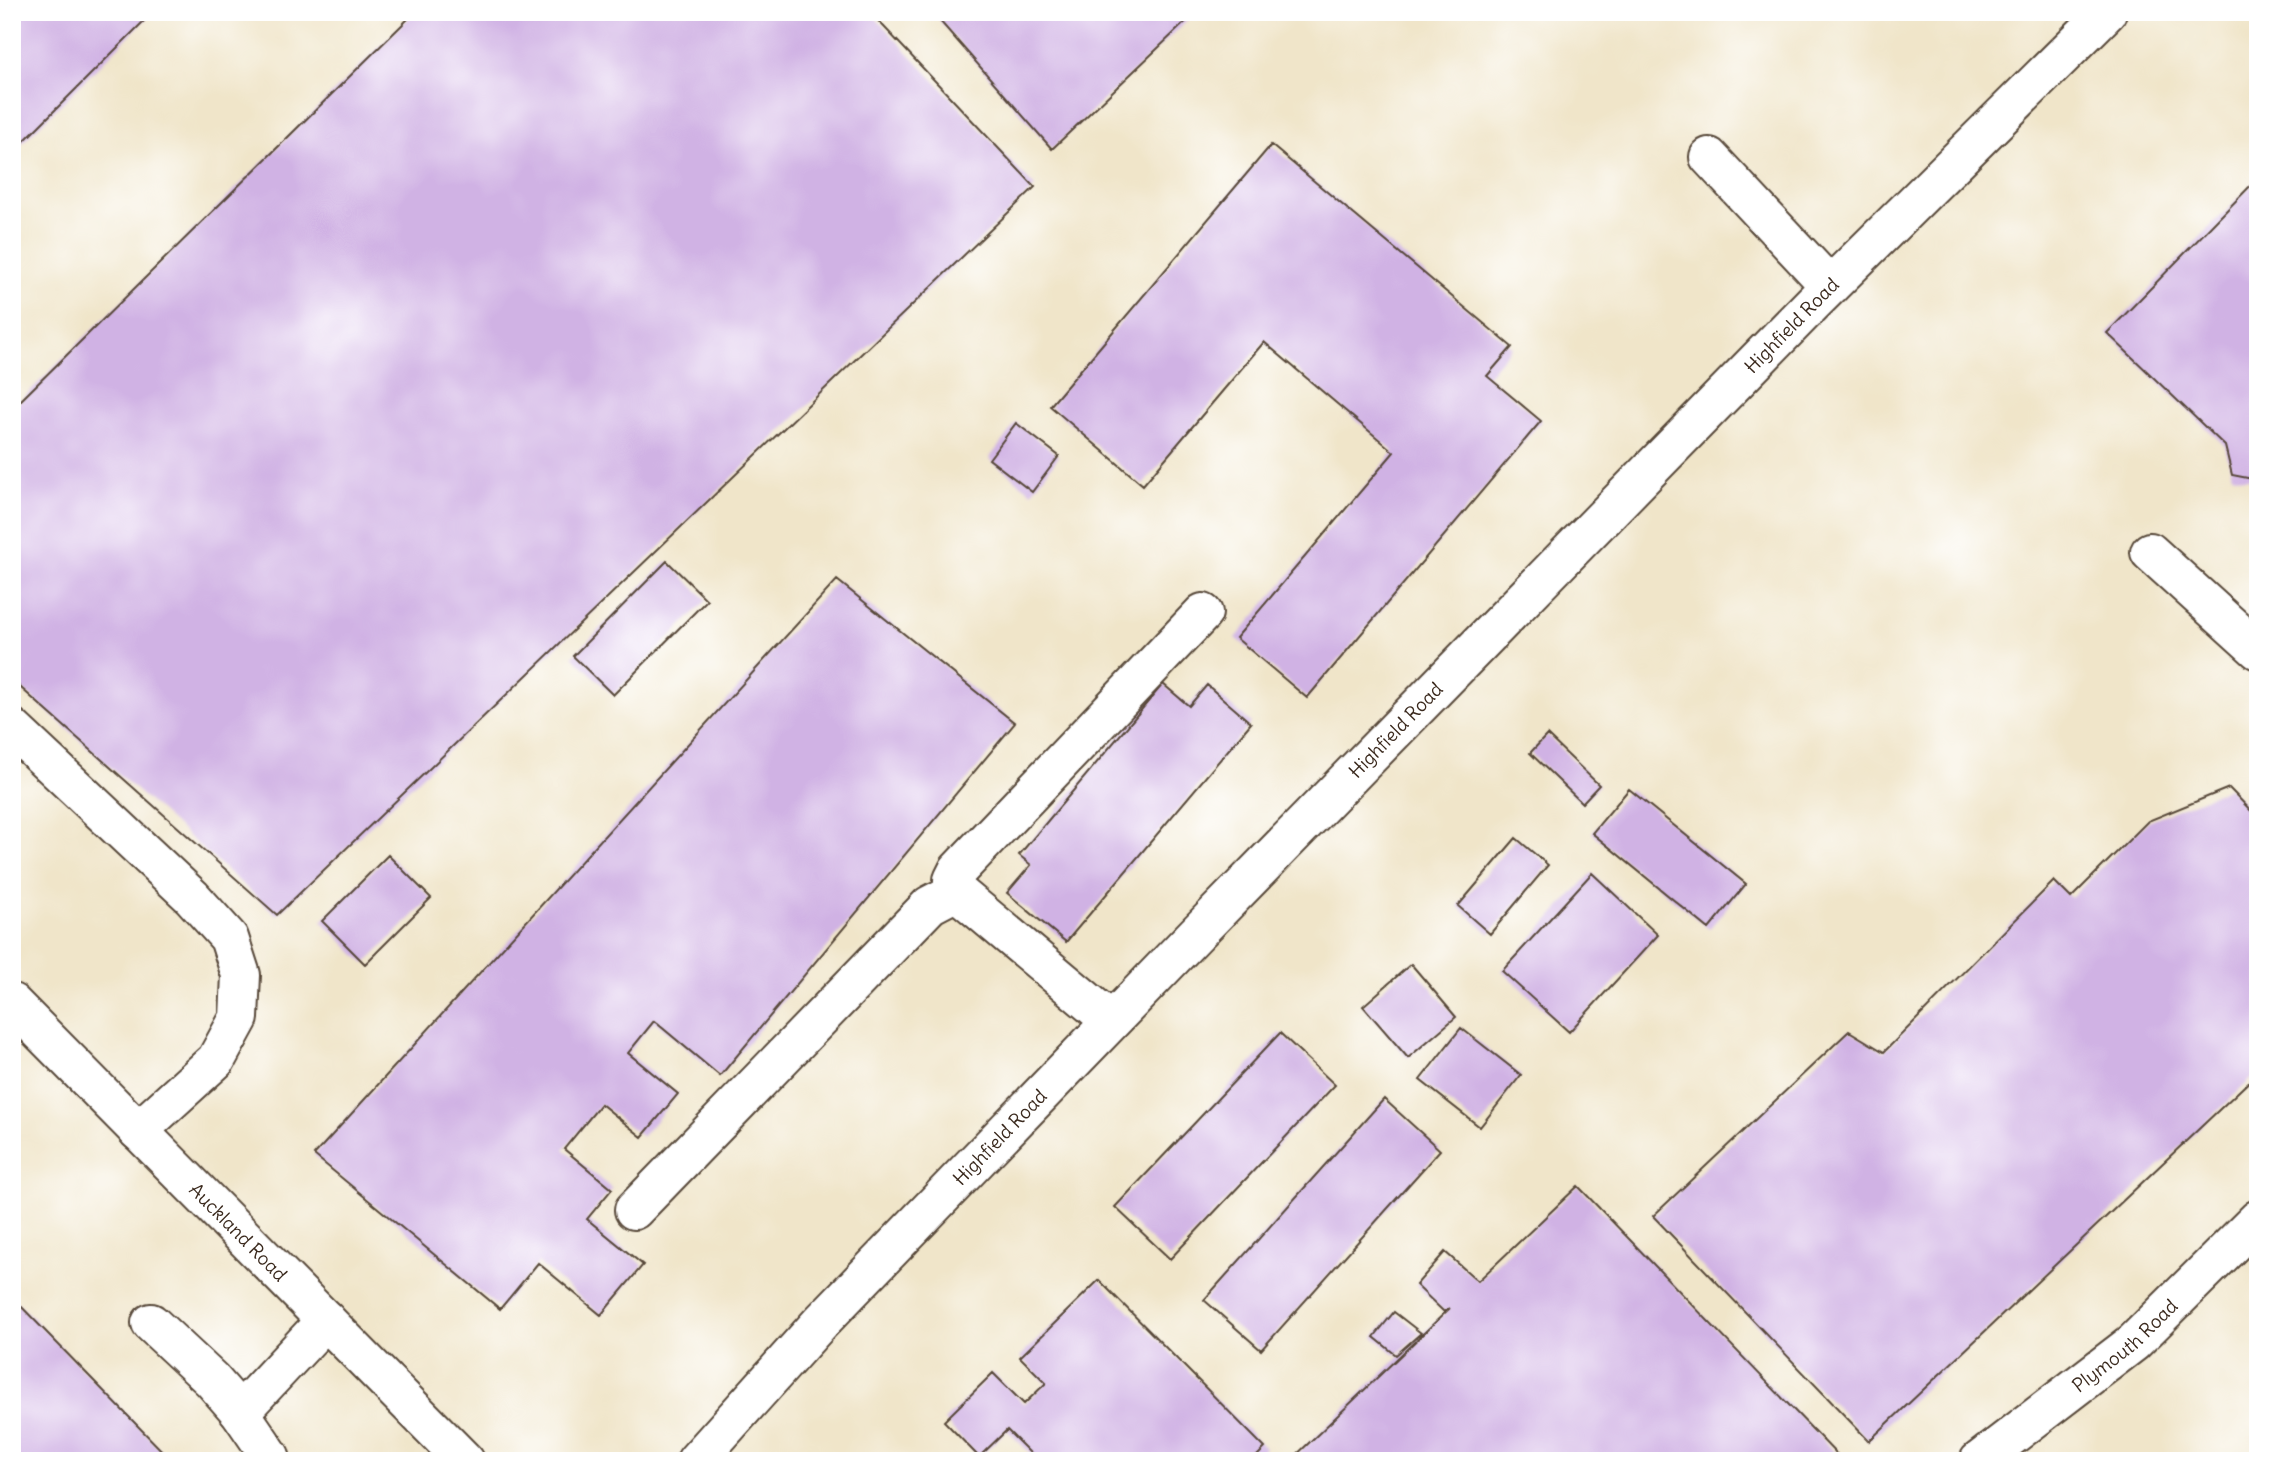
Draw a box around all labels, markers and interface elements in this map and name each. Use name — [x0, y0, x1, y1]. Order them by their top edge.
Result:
street label: Highfield Road — [1739, 272, 1844, 378]
street label: Highfield Road — [1343, 677, 1448, 783]
street label: Highfield Road — [948, 1084, 1052, 1190]
street label: Auckland Road — [185, 1178, 292, 1286]
street label: Plymouth Road — [2067, 1294, 2182, 1397]

